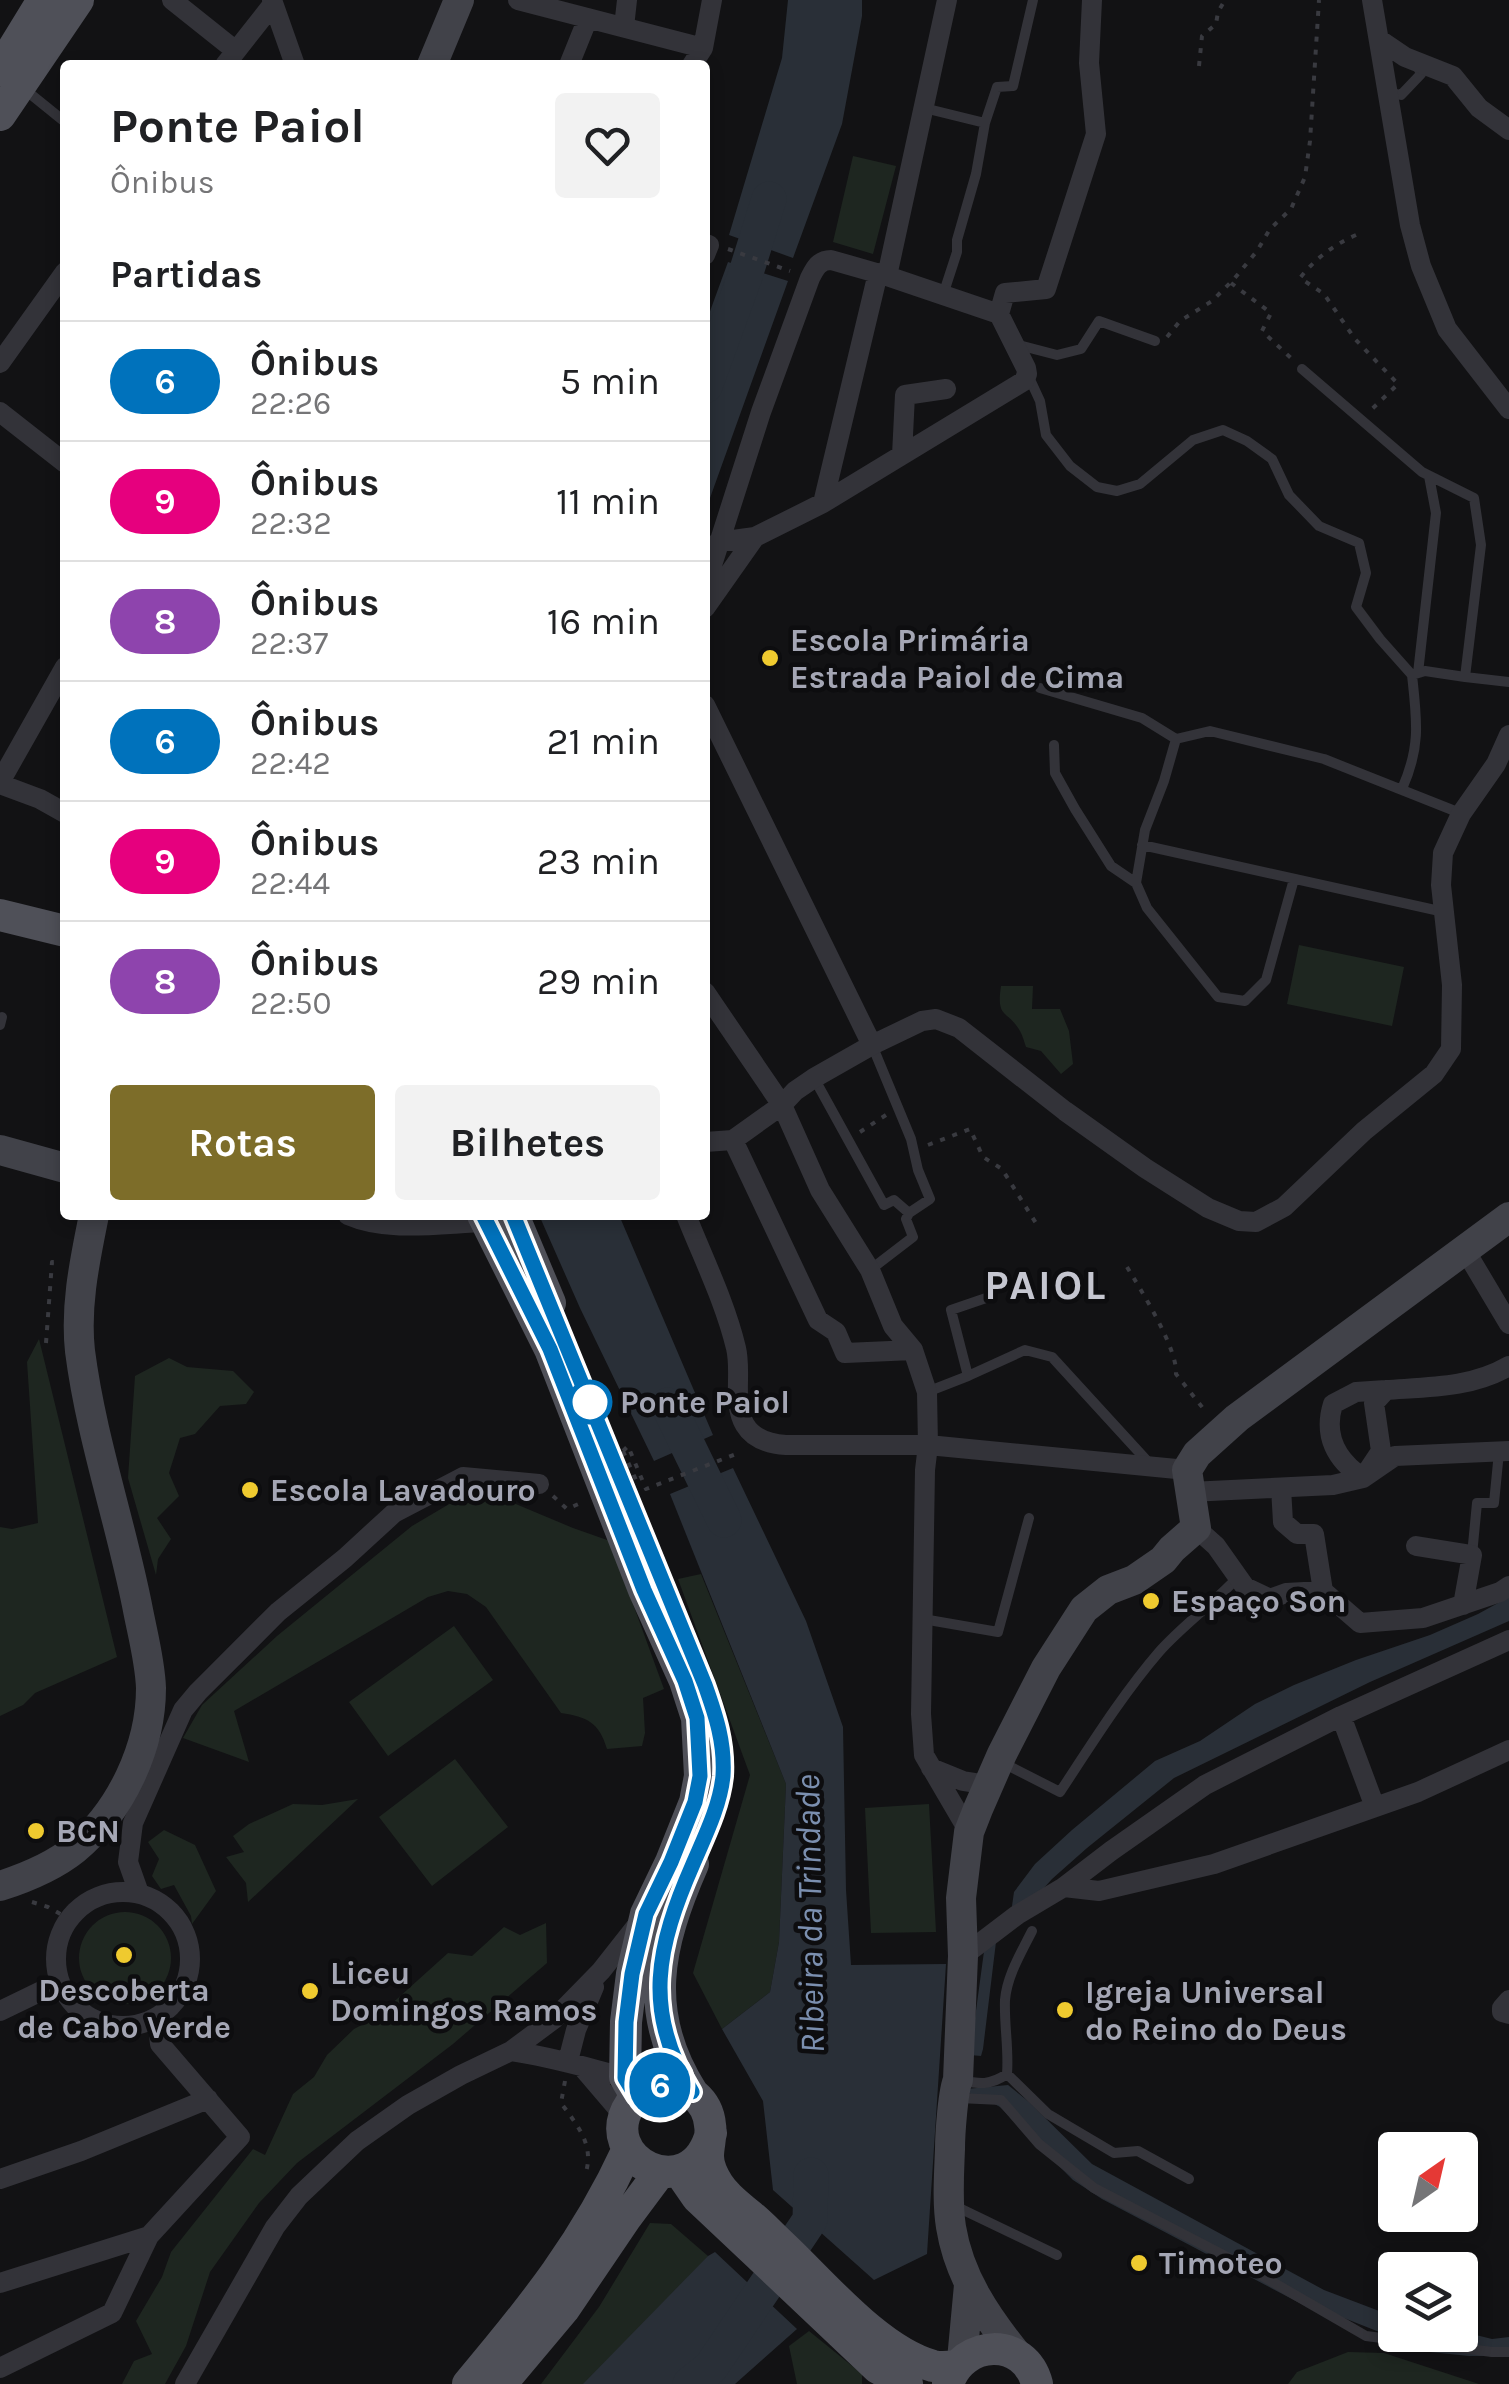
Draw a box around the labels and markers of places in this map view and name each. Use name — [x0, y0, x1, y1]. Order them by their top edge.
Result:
place label: Escola Primária Estrada Paiol de Cima — [790, 622, 1124, 696]
marker: Escola Primária Estrada Paiol de Cima — [759, 647, 781, 669]
marker: Ponte Paiol — [569, 1381, 611, 1423]
place label: Ponte Paiol — [620, 1384, 790, 1421]
place label: Escola Lavadouro — [270, 1472, 536, 1509]
marker: Escola Lavadouro — [239, 1479, 261, 1501]
place label: Espaço Son — [1171, 1583, 1347, 1620]
marker: Espaço Son — [1140, 1590, 1162, 1612]
place label: BCN — [56, 1813, 120, 1850]
marker: BCN — [25, 1820, 47, 1842]
marker: Descoberta de Cabo Verde — [113, 1944, 135, 1966]
place label: Liceu Domingos Ramos — [330, 1955, 597, 2029]
place label: Descoberta de Cabo Verde — [17, 1972, 231, 2046]
place label: Igreja Universal do Reino do Deus — [1085, 1974, 1347, 2048]
marker: Liceu Domingos Ramos — [299, 1980, 321, 2002]
marker: Igreja Universal do Reino do Deus — [1054, 1999, 1076, 2021]
place label: Timoteo — [1159, 2245, 1283, 2282]
marker: Timoteo — [1128, 2252, 1150, 2274]

